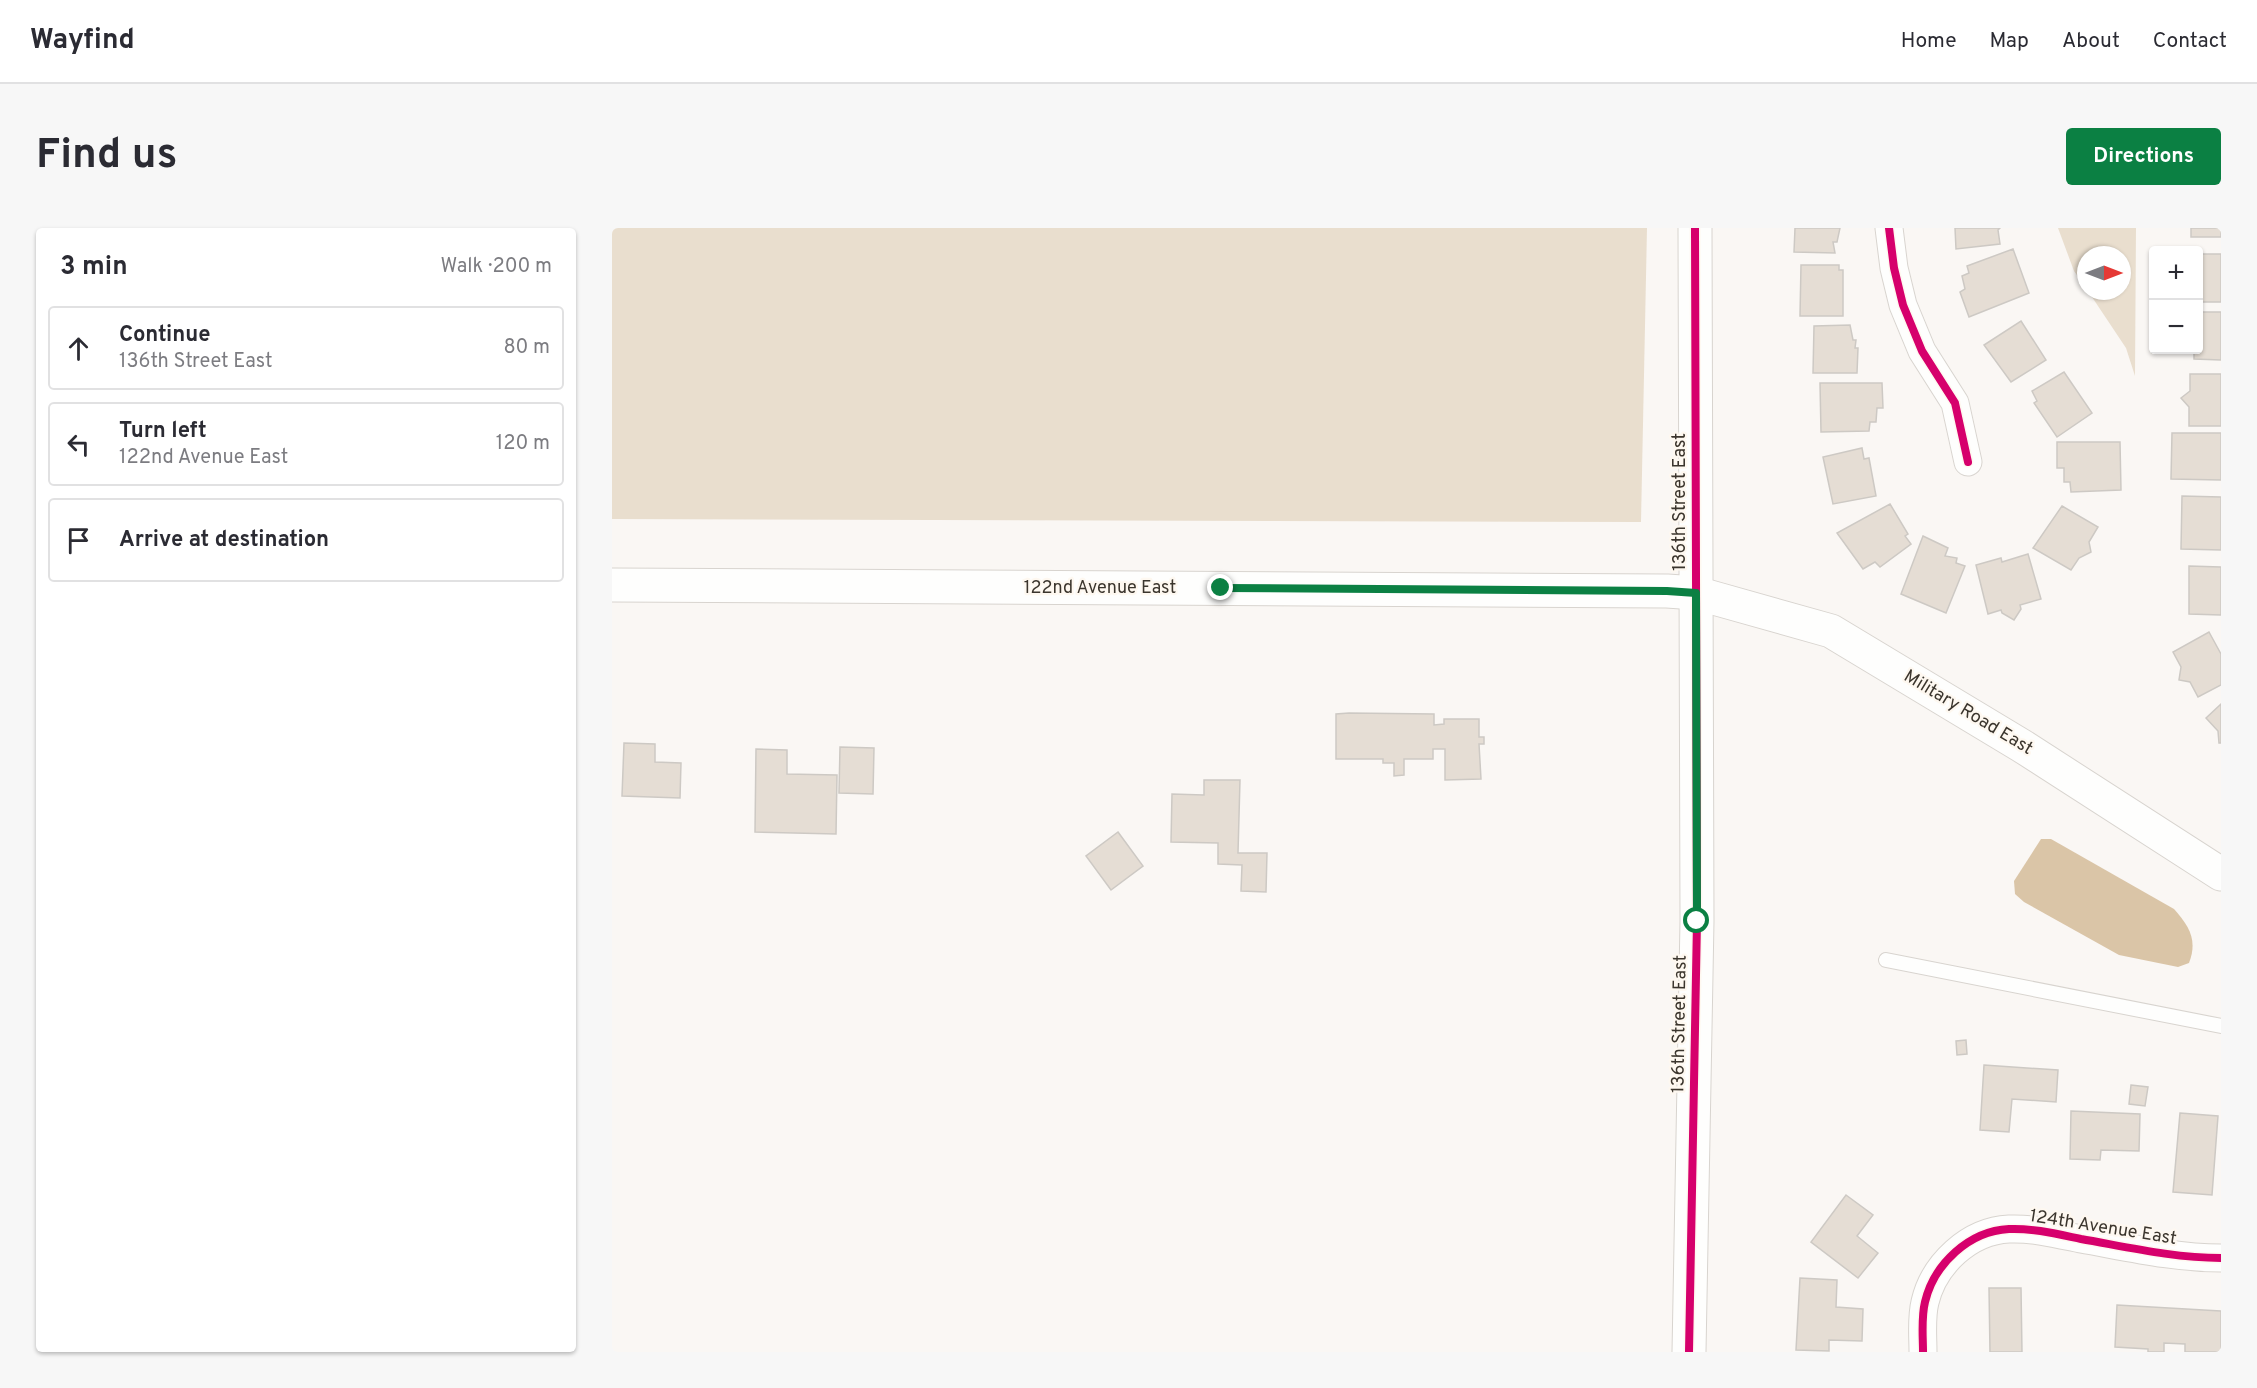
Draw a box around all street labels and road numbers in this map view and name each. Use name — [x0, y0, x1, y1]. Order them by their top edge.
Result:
street label: 136th Street East — [1669, 433, 1692, 571]
street label: 122nd Avenue East — [1024, 577, 1176, 600]
street label: Military Road East — [1899, 665, 2037, 761]
street label: 136th Street East — [1667, 955, 1693, 1093]
street label: 124th Avenue East — [2028, 1205, 2178, 1251]

